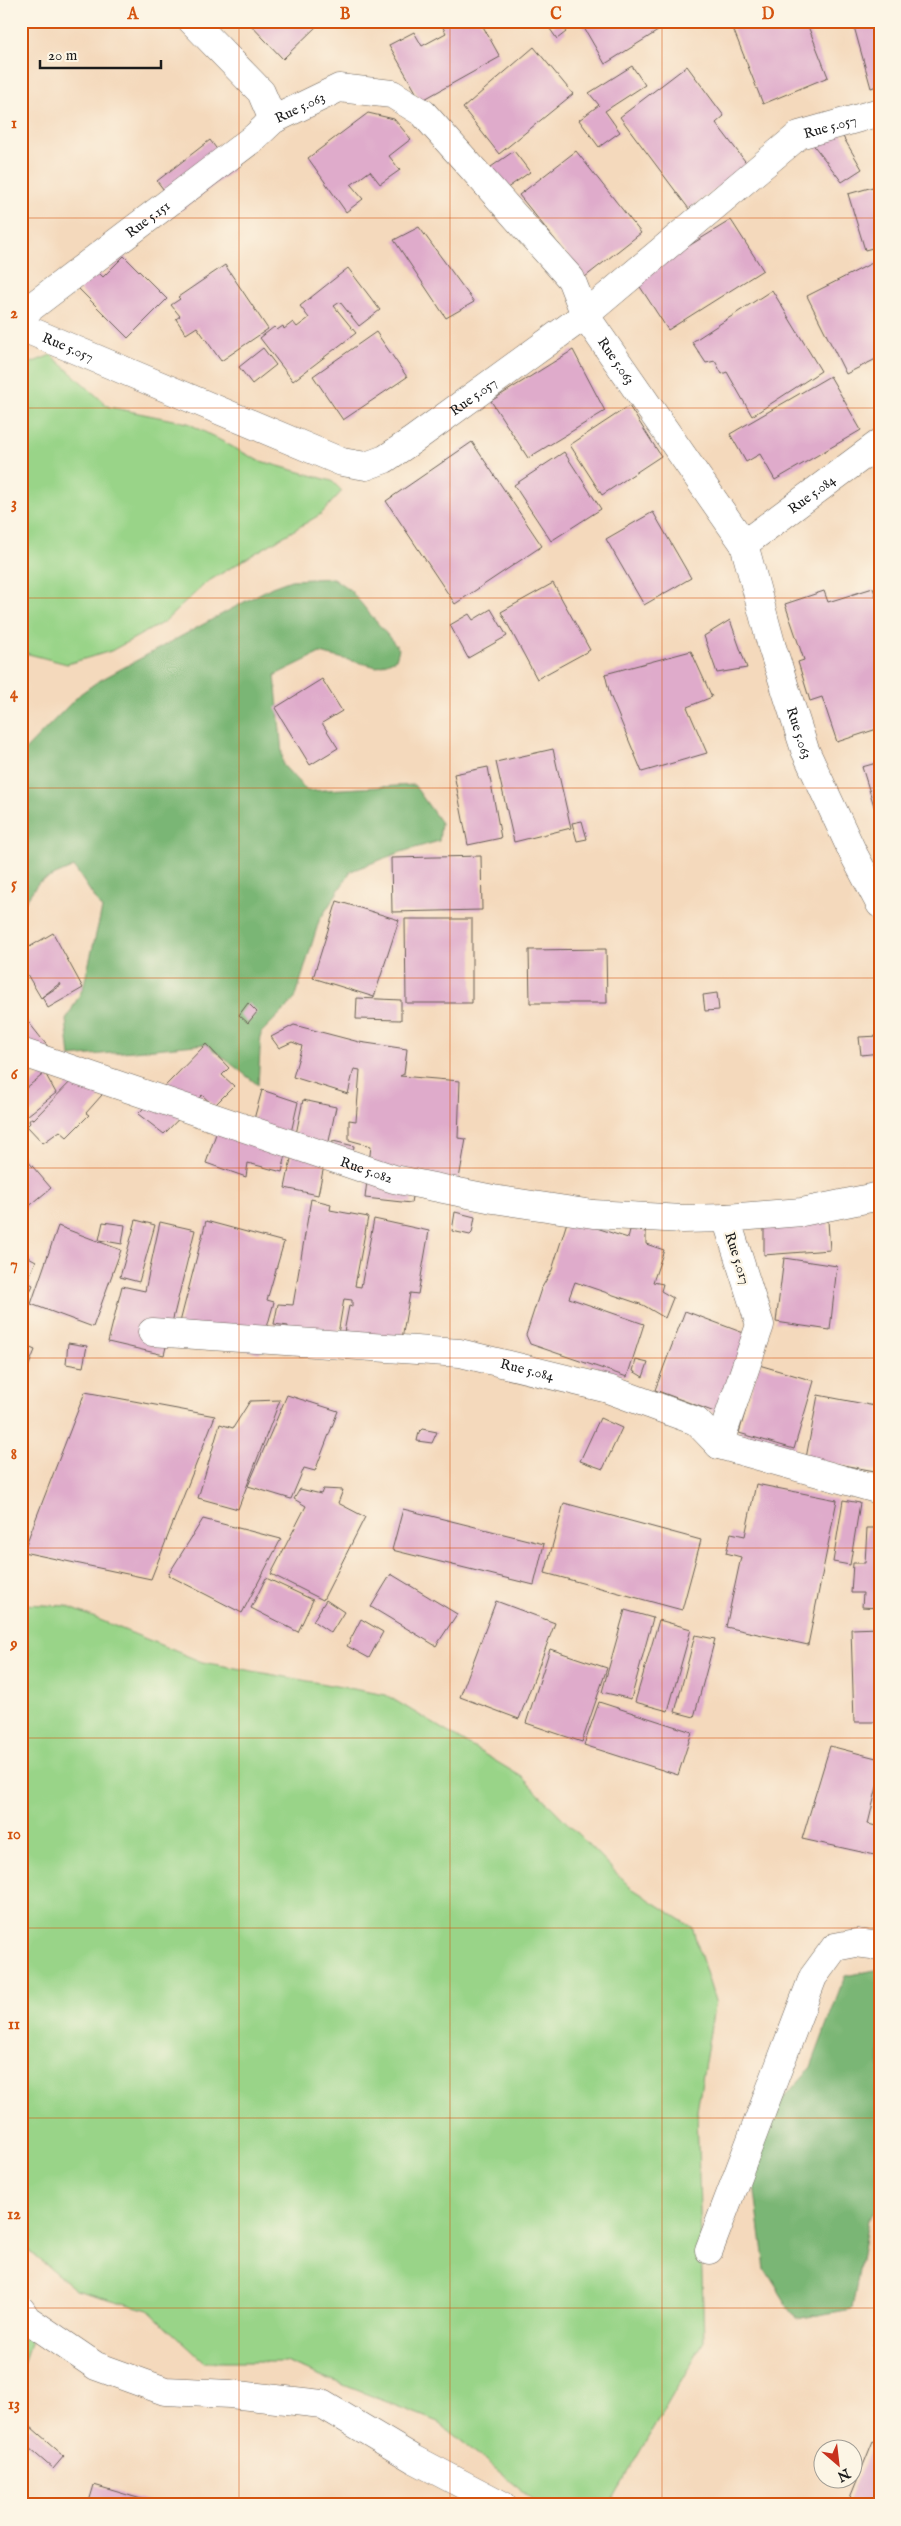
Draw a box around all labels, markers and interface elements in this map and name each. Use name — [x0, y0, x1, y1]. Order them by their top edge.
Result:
text: A — [127, 5, 140, 25]
text: B — [340, 5, 351, 25]
text: C — [550, 5, 562, 25]
text: D — [762, 5, 775, 25]
scale bar — [40, 38, 161, 70]
text: 20 m — [48, 46, 78, 65]
street label: Rue 5.063 — [272, 88, 328, 128]
street label: Rue 5.057 — [802, 111, 859, 143]
text: 1 — [11, 114, 17, 134]
street label: Rue 5.151 — [122, 197, 174, 242]
text: 2 — [10, 304, 18, 324]
street label: Rue 5.057 — [39, 329, 96, 366]
street label: Rue 5.063 — [593, 334, 638, 388]
street label: Rue 5.057 — [447, 374, 501, 420]
street label: Rue 5.084 — [785, 471, 839, 518]
text: 3 — [11, 494, 17, 514]
text: 4 — [10, 684, 19, 704]
street label: Rue 5.063 — [782, 705, 816, 762]
text: 5 — [11, 875, 17, 895]
text: 6 — [11, 1065, 19, 1085]
street label: Rue 5.082 — [338, 1153, 395, 1188]
street label: Rue 5.017 — [720, 1230, 754, 1287]
text: 7 — [10, 1255, 18, 1275]
street label: Rue 5.084 — [498, 1355, 556, 1386]
text: 8 — [11, 1445, 17, 1465]
text: 9 — [10, 1635, 18, 1655]
text: 10 — [7, 1825, 21, 1845]
text: 11 — [8, 2015, 20, 2035]
text: 12 — [7, 2205, 21, 2225]
text: 13 — [8, 2395, 20, 2415]
north arrow — [814, 2438, 864, 2488]
text: N — [834, 2463, 854, 2485]

